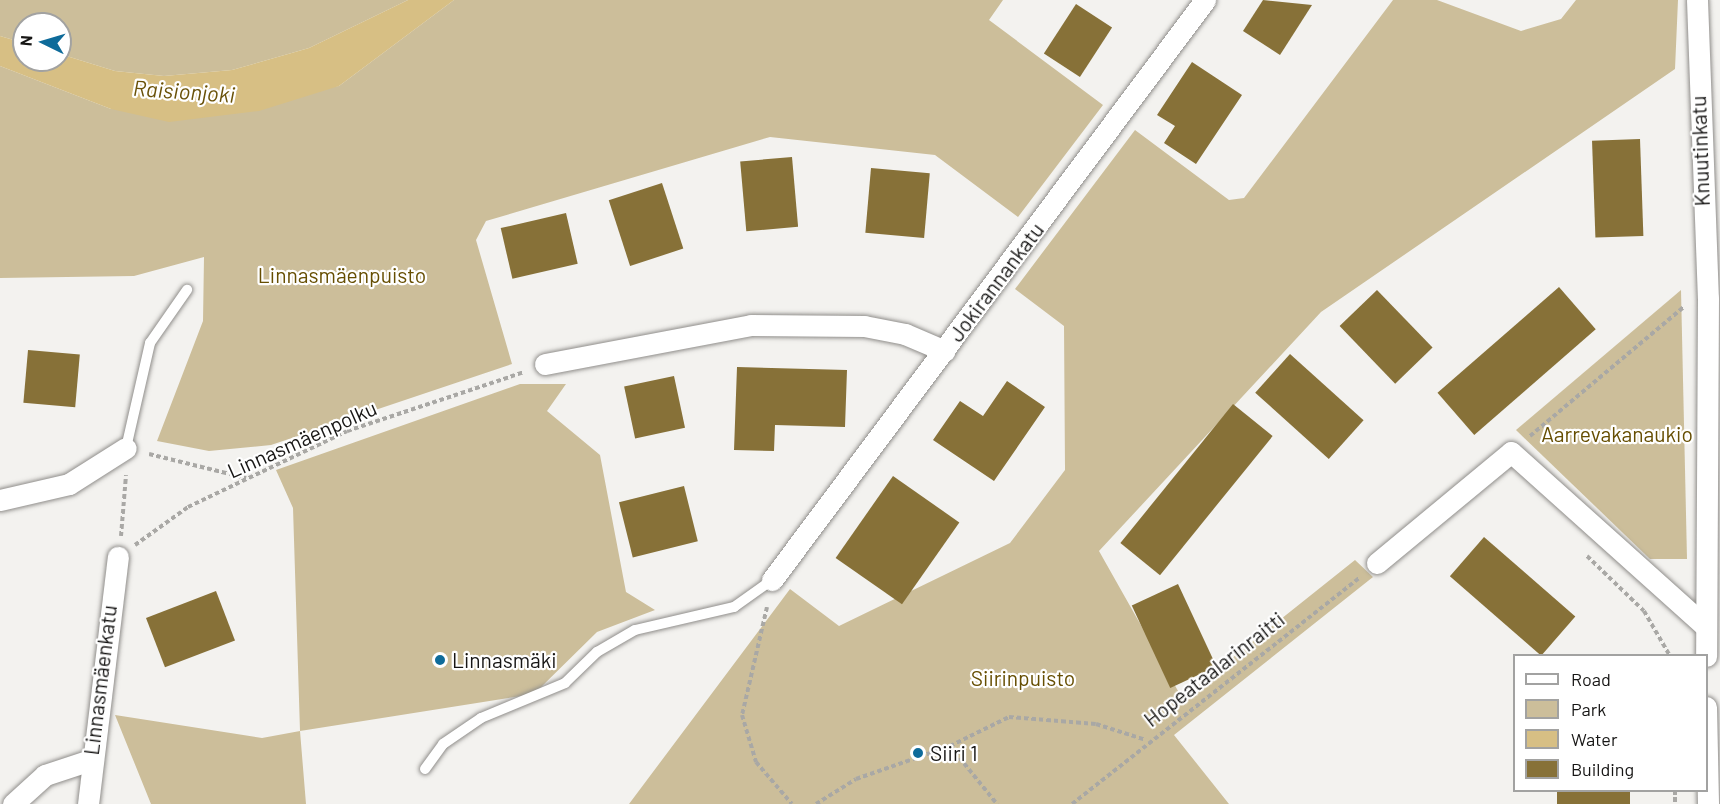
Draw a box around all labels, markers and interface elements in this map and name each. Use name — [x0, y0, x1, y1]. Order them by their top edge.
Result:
north arrow — [12, 12, 72, 72]
text: N — [16, 34, 35, 47]
water label: Raisionjoki — [132, 74, 236, 108]
street label: Knuutinkatu — [1685, 95, 1715, 207]
street label: Jokirannankatu — [943, 218, 1049, 346]
park label: Linnasmäenpuisto — [258, 262, 426, 288]
street label: Linnasmäenpolku — [223, 395, 381, 483]
park label: Aarrevakanaukio — [1541, 421, 1693, 447]
street label: Linnasmäenkatu — [78, 604, 122, 756]
street label: Hopeataalarinraitti — [1139, 606, 1289, 732]
place label: Linnasmäki — [452, 647, 557, 673]
marker: Linnasmäki — [433, 653, 447, 667]
legend — [1513, 654, 1708, 792]
park label: Siirinpuisto — [971, 665, 1075, 691]
text: Road — [1571, 668, 1611, 690]
text: Park — [1571, 698, 1606, 720]
text: Water — [1571, 728, 1618, 750]
place label: Siiri 1 — [930, 740, 978, 766]
marker: Siiri 1 — [911, 746, 925, 760]
text: Building — [1571, 758, 1634, 780]

